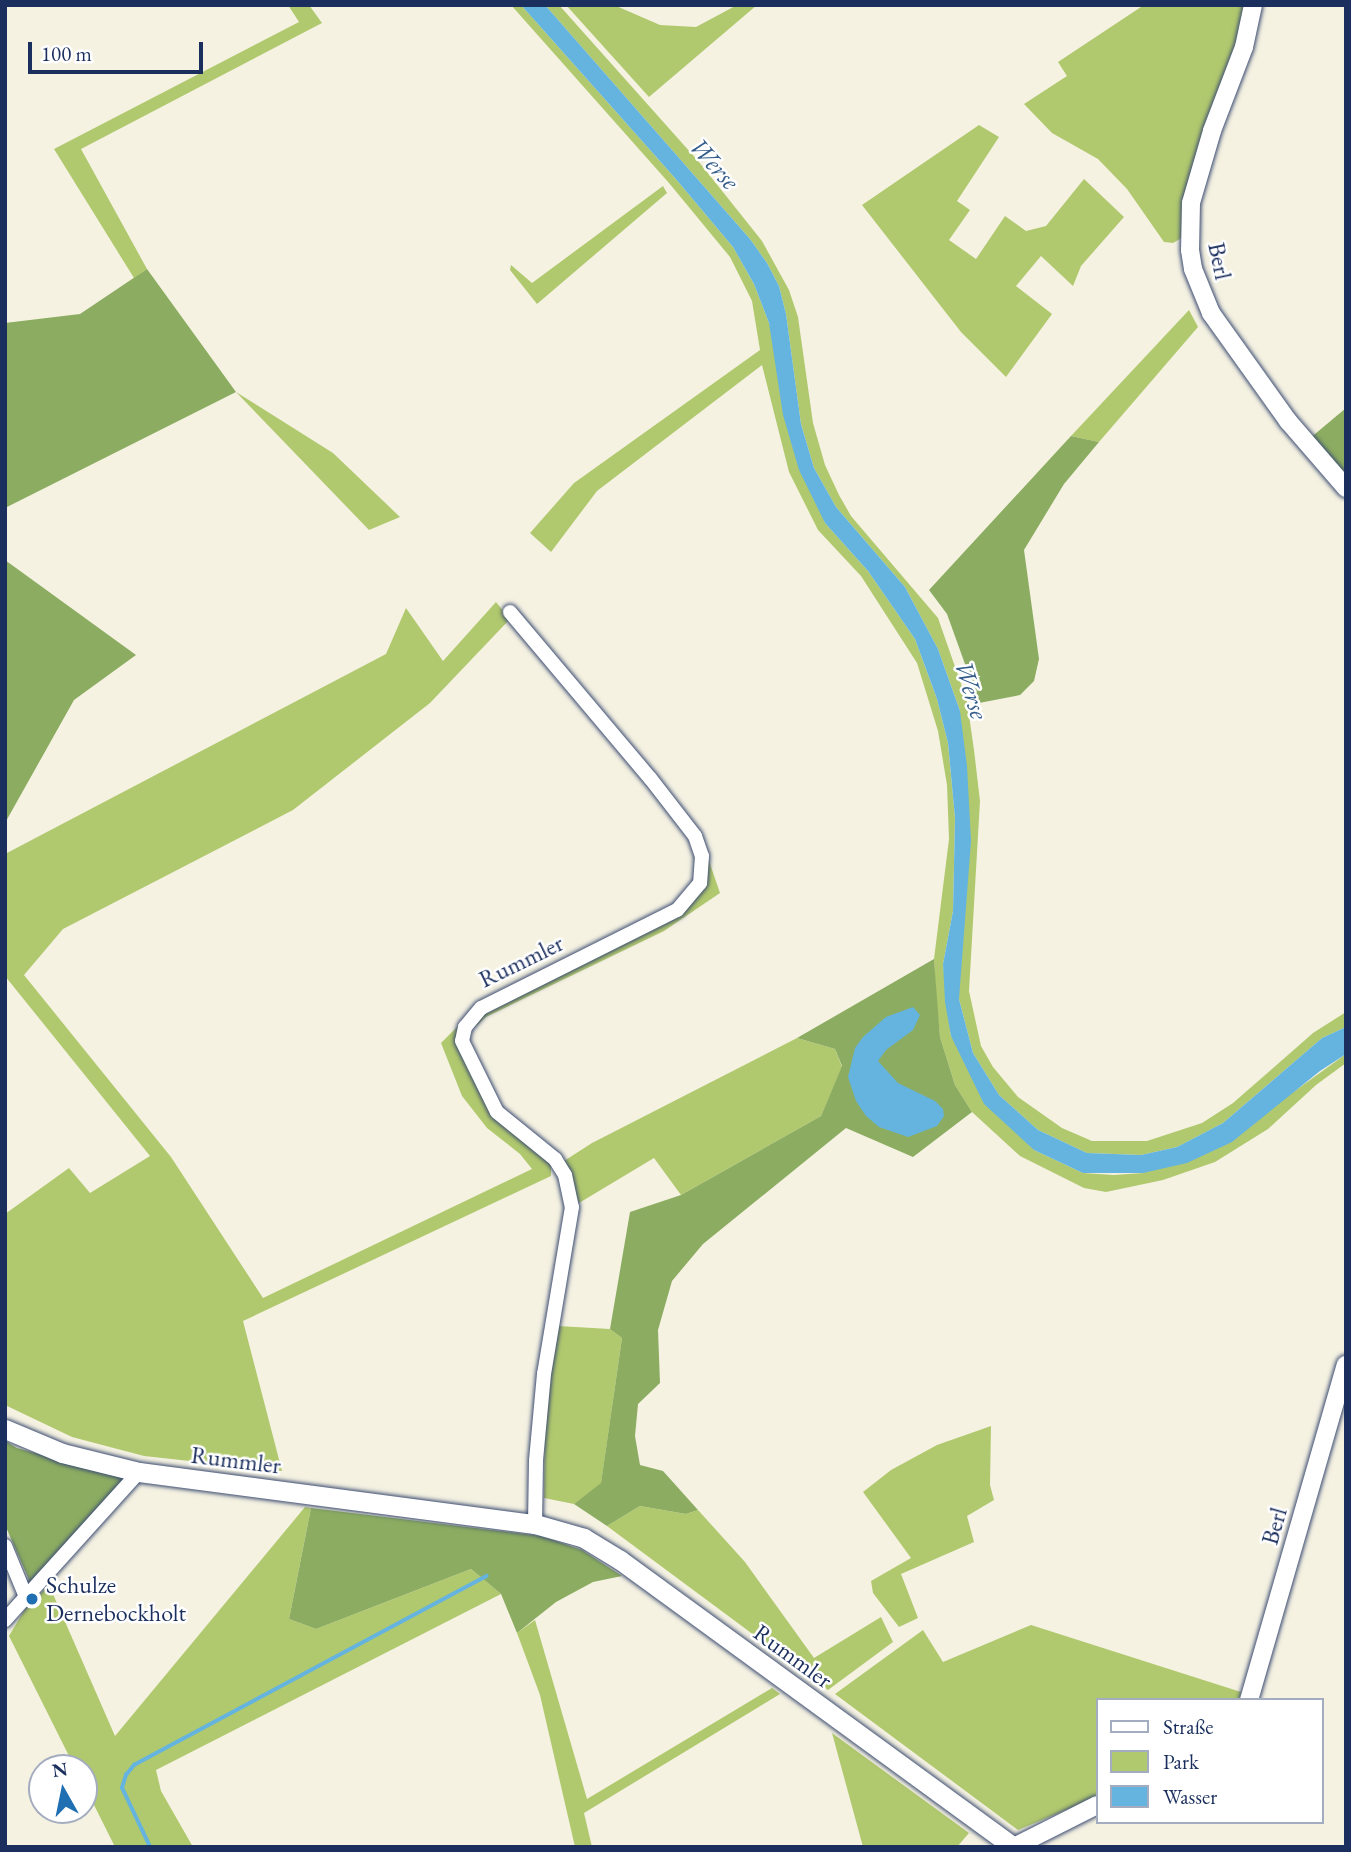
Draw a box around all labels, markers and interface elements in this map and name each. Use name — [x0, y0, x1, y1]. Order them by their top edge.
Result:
scale bar — [32, 28, 206, 72]
text: 100 m — [41, 40, 92, 67]
water label: Werse — [682, 131, 746, 197]
street label: Berl — [1202, 240, 1238, 282]
water label: Werse — [947, 657, 995, 723]
street label: Rummler — [474, 928, 568, 994]
street label: Rummler — [189, 1440, 283, 1480]
street label: Berl — [1255, 1504, 1293, 1548]
place label: Schulze Dernebockholt — [46, 1571, 186, 1627]
marker: Schulze Dernebockholt — [24, 1591, 40, 1607]
street label: Rummler — [748, 1618, 838, 1694]
legend — [1096, 1698, 1323, 1824]
text: Straße — [1163, 1713, 1214, 1740]
text: Park — [1163, 1748, 1199, 1775]
north arrow — [28, 1754, 98, 1824]
text: N — [50, 1756, 69, 1783]
text: Wasser — [1163, 1783, 1217, 1810]

